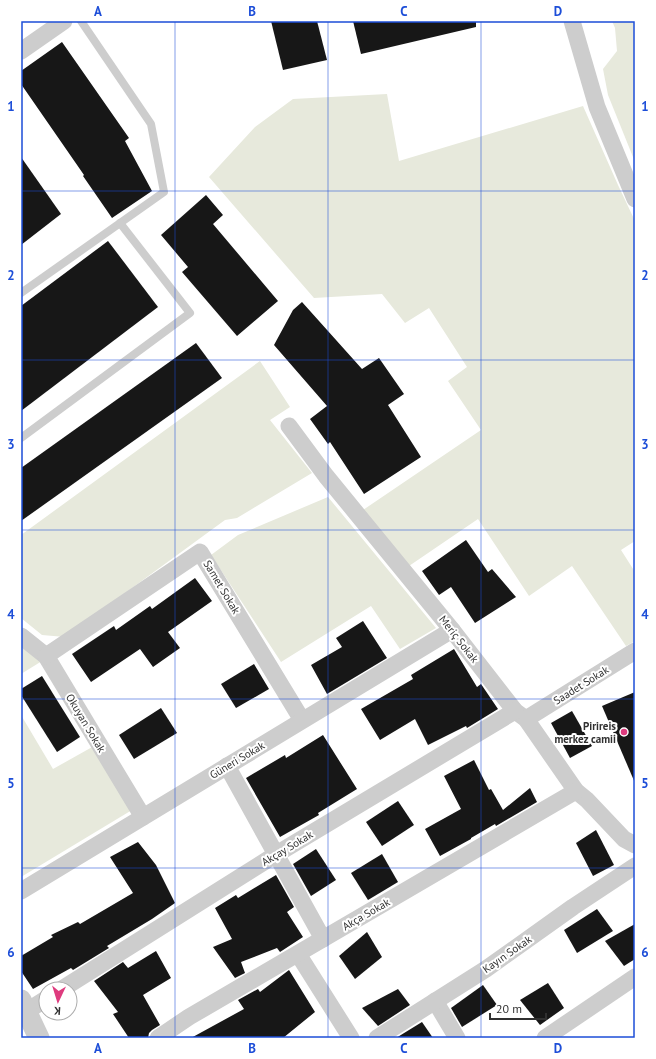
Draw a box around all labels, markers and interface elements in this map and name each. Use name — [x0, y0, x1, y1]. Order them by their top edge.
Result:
text: A — [94, 3, 102, 20]
text: B — [248, 3, 256, 20]
text: C — [400, 3, 408, 20]
text: D — [554, 3, 562, 20]
text: 1 — [7, 98, 15, 115]
text: 1 — [641, 98, 649, 115]
text: 2 — [7, 267, 15, 284]
text: 2 — [641, 267, 649, 284]
text: 3 — [7, 436, 15, 453]
text: 3 — [641, 436, 649, 453]
street label: Samet Sokak — [200, 558, 244, 617]
text: 4 — [7, 606, 15, 623]
text: 4 — [641, 606, 649, 623]
street label: Meriç Sokak — [436, 612, 482, 666]
street label: Saadet Sokak — [551, 662, 612, 708]
street label: Okuyan Sokak — [63, 691, 109, 756]
place label: Pirireis merkez camii — [554, 719, 616, 746]
marker: Pirireis merkez camii — [619, 727, 629, 737]
street label: Güneri Sokak — [207, 738, 268, 782]
text: 5 — [7, 775, 15, 792]
text: 5 — [641, 775, 649, 792]
street label: Akçay Sokak — [259, 827, 316, 869]
street label: Akça Sokak — [340, 894, 393, 933]
street label: Kayın Sokak — [480, 932, 535, 976]
text: 6 — [7, 944, 15, 961]
text: 6 — [641, 944, 649, 961]
north arrow — [38, 981, 78, 1021]
scale bar — [490, 995, 546, 1021]
text: 20 m — [496, 1001, 522, 1016]
text: K — [53, 1004, 61, 1018]
text: A — [94, 1040, 102, 1057]
text: B — [248, 1040, 256, 1057]
text: C — [400, 1040, 408, 1057]
text: D — [554, 1040, 562, 1057]

